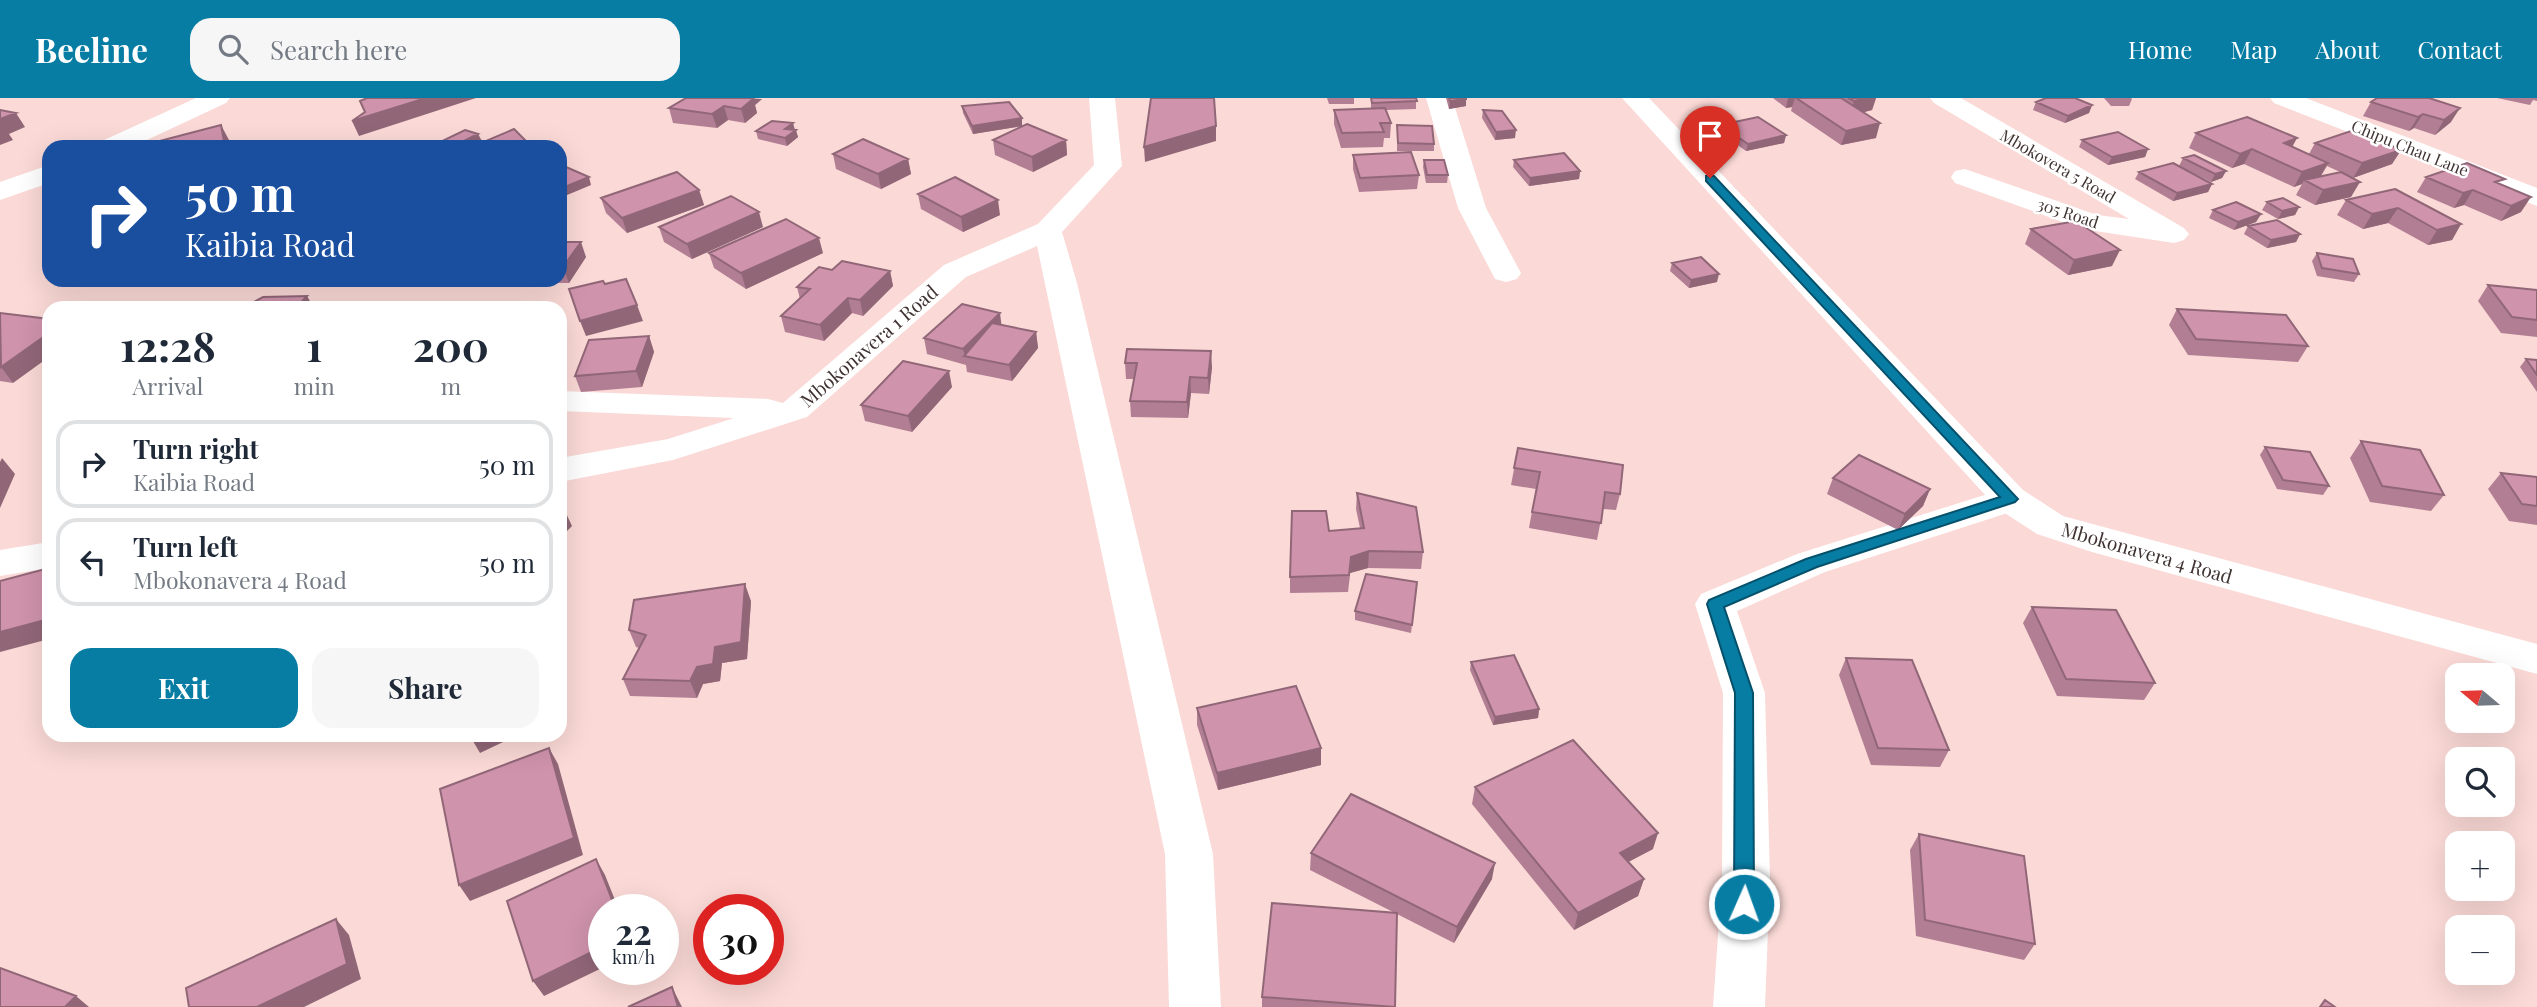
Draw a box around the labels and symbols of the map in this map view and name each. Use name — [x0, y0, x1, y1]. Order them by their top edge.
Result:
pin — [1680, 106, 1740, 178]
street label: Chipu Chau Lane — [2349, 115, 2472, 181]
street label: Mbokovera 5 Road — [1997, 124, 2120, 207]
street label: 305 Road — [2035, 193, 2102, 232]
street label: Mbokonavera 1 Road — [794, 278, 943, 412]
street label: Mbokonavera 4 Road — [2059, 515, 2236, 589]
north arrow — [2445, 663, 2515, 733]
position arrow — [1707, 867, 1781, 941]
speed limit sign: 30 — [693, 894, 784, 985]

